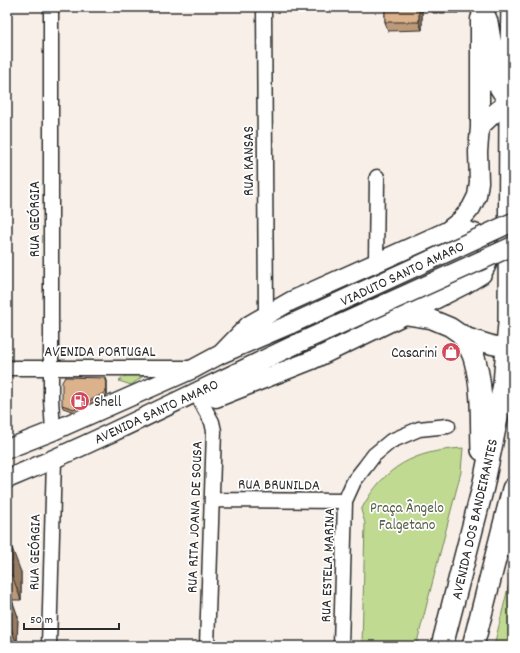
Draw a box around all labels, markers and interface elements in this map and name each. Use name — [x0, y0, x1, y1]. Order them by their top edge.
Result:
street label: RUA KANSAS — [239, 126, 261, 196]
street label: RUA GEÓRGIA — [25, 181, 47, 257]
street label: VIADUTO SANTO AMARO — [337, 236, 468, 313]
shop icon: Casarini — [440, 341, 462, 363]
street label: AVENIDA PORTUGAL — [44, 342, 156, 364]
place label: Casarini — [391, 343, 437, 365]
street label: AVENIDA SANTO AMARO — [91, 374, 223, 451]
fuel station icon: Shell — [69, 390, 91, 412]
place label: Shell — [94, 392, 122, 414]
street label: AVENIDA DOS BANDEIRANTES — [447, 437, 505, 602]
street label: RUA RITA JOANA DE SOUSA — [182, 441, 210, 594]
street label: RUA BRUNILDA — [238, 474, 320, 498]
park label: Praça Ângelo Falgetano — [370, 498, 444, 537]
street label: RUA ESTELA MARINA — [316, 507, 342, 623]
street label: RUA GEÓRGIA — [24, 514, 48, 590]
scale bar — [24, 605, 119, 631]
text: 50 m — [30, 612, 53, 629]

